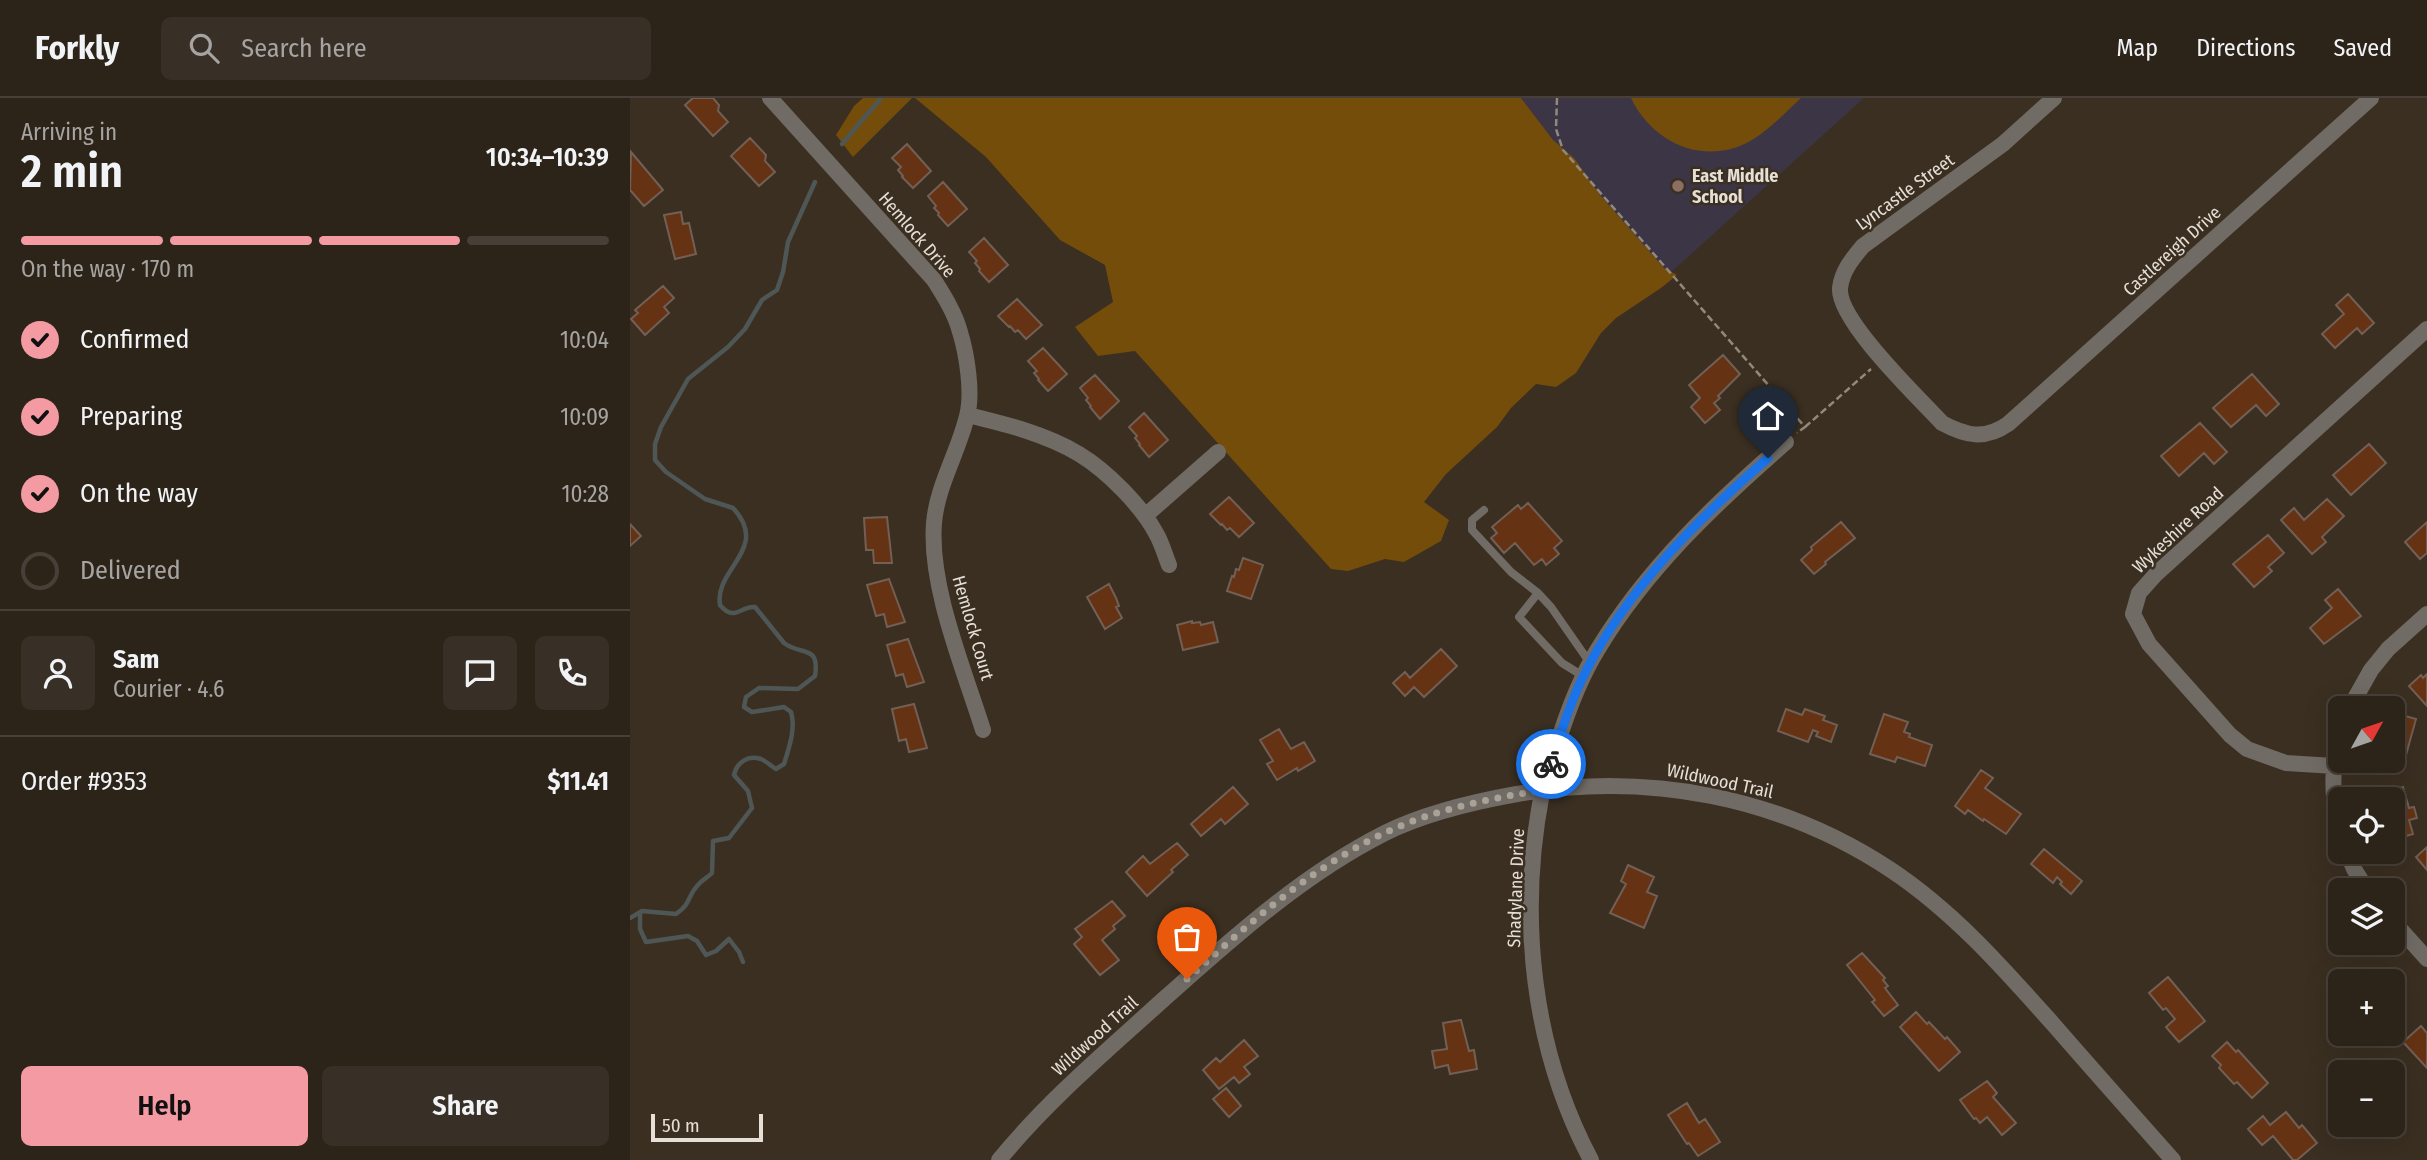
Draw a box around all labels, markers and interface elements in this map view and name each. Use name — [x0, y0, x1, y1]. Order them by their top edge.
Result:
search box — [161, 17, 651, 80]
text: Forkly — [35, 28, 119, 68]
icon: search — [185, 29, 223, 67]
text: Search here — [241, 33, 367, 64]
text: Map — [2117, 34, 2158, 62]
text: Directions — [2196, 34, 2295, 62]
text: Saved — [2333, 34, 2392, 62]
text: Arriving in — [21, 118, 117, 146]
text: 10:34–10:39 — [486, 142, 609, 173]
text: 2 min — [21, 144, 123, 199]
street label: Lyncastle Street — [1852, 149, 1958, 235]
place label: East Middle School — [1692, 165, 1778, 208]
marker: East Middle School — [1670, 178, 1686, 194]
street label: Hemlock Drive — [874, 188, 960, 282]
street label: Castlereigh Drive — [2119, 201, 2226, 301]
text: On the way · 170 m — [21, 255, 194, 283]
icon: check — [21, 321, 59, 359]
text: Confirmed — [80, 324, 190, 355]
text: 10:04 — [560, 326, 609, 354]
pin — [1738, 386, 1798, 458]
icon: home — [1749, 397, 1787, 435]
icon: check — [21, 398, 59, 436]
text: Preparing — [80, 401, 182, 432]
text: 10:09 — [560, 403, 609, 431]
icon: check — [21, 475, 59, 513]
text: On the way — [80, 478, 198, 509]
text: 10:28 — [562, 480, 609, 508]
street label: Wykeshire Road — [2128, 482, 2228, 578]
text: Delivered — [80, 555, 181, 586]
street label: Hemlock Court — [948, 573, 998, 683]
button: person — [21, 636, 95, 710]
button: chat — [443, 636, 517, 710]
button: phone — [535, 636, 609, 710]
text: Sam — [113, 644, 159, 675]
text: Courier · 4.6 — [113, 675, 224, 703]
north arrow — [2328, 696, 2404, 774]
map controls — [2328, 696, 2405, 1137]
courier — [1516, 729, 1586, 799]
icon: bike — [1532, 745, 1570, 783]
street label: Wildwood Trail — [1665, 759, 1776, 803]
text: Order #9353 — [21, 766, 147, 797]
text: $11.41 — [547, 766, 609, 797]
button: locate — [2328, 787, 2405, 864]
street label: Shadylane Drive — [1503, 828, 1529, 948]
button: layers — [2328, 878, 2405, 955]
pin — [1157, 907, 1217, 979]
icon: bag — [1168, 918, 1206, 956]
button: + — [2328, 969, 2405, 1046]
street label: Wildwood Trail — [1047, 991, 1143, 1080]
button: − — [2328, 1060, 2405, 1137]
button: Help — [21, 1066, 308, 1146]
button: Share — [322, 1066, 609, 1146]
scale bar — [651, 1111, 763, 1143]
text: 50 m — [662, 1114, 700, 1137]

